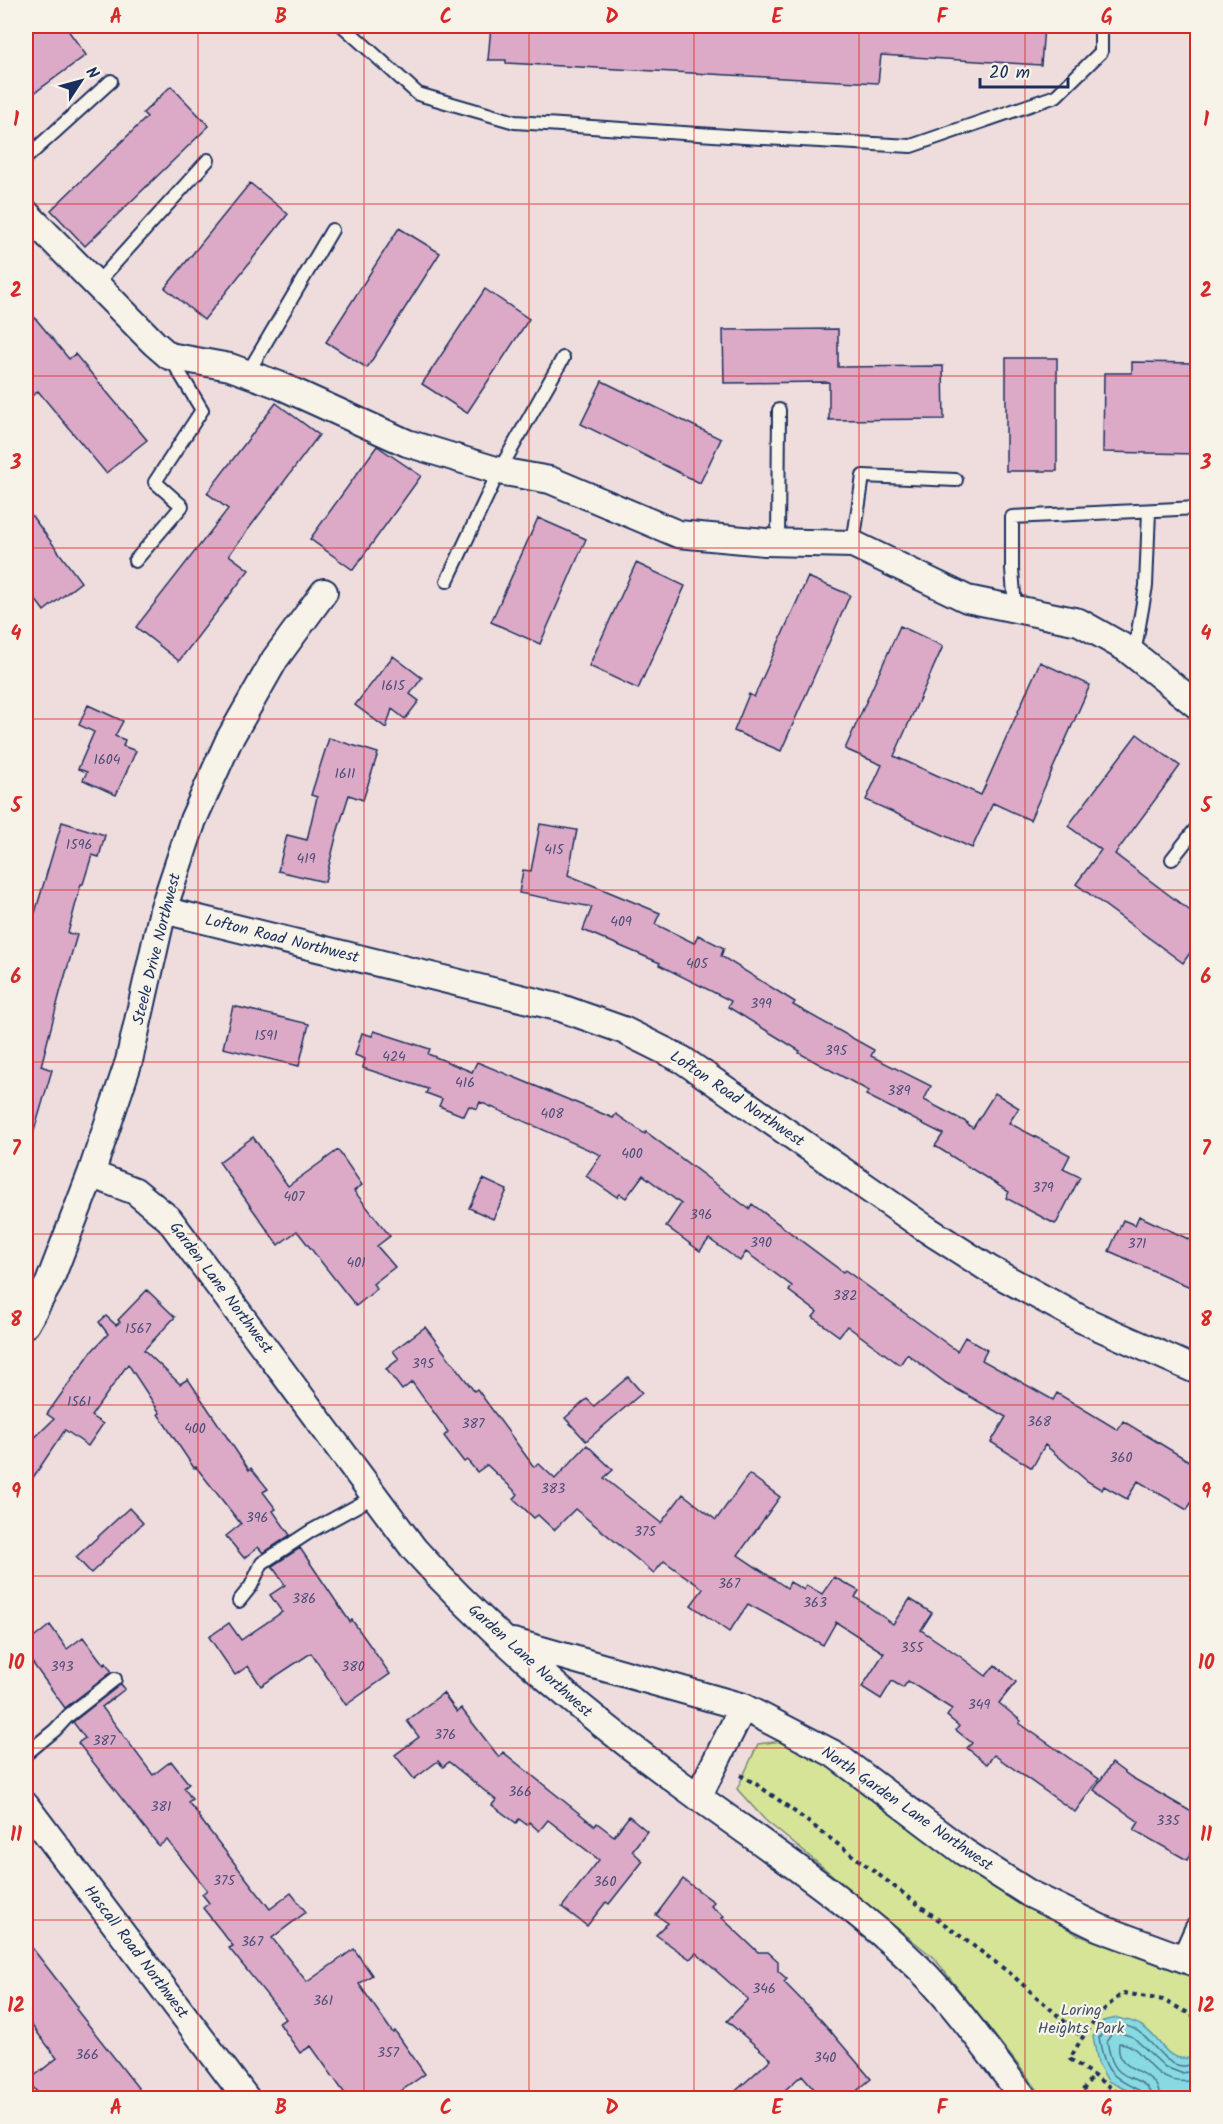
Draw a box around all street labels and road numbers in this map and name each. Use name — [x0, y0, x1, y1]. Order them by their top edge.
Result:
street label: Steele Drive Northwest — [126, 870, 188, 1027]
street label: Lofton Road Northwest — [202, 908, 362, 970]
street label: Lofton Road Northwest — [665, 1044, 810, 1154]
street label: Garden Lane Northwest — [163, 1216, 280, 1360]
street label: Garden Lane Northwest — [462, 1598, 598, 1724]
street label: North Garden Lane Northwest — [816, 1740, 999, 1878]
street label: Hascall Road Northwest — [77, 1880, 195, 2025]

